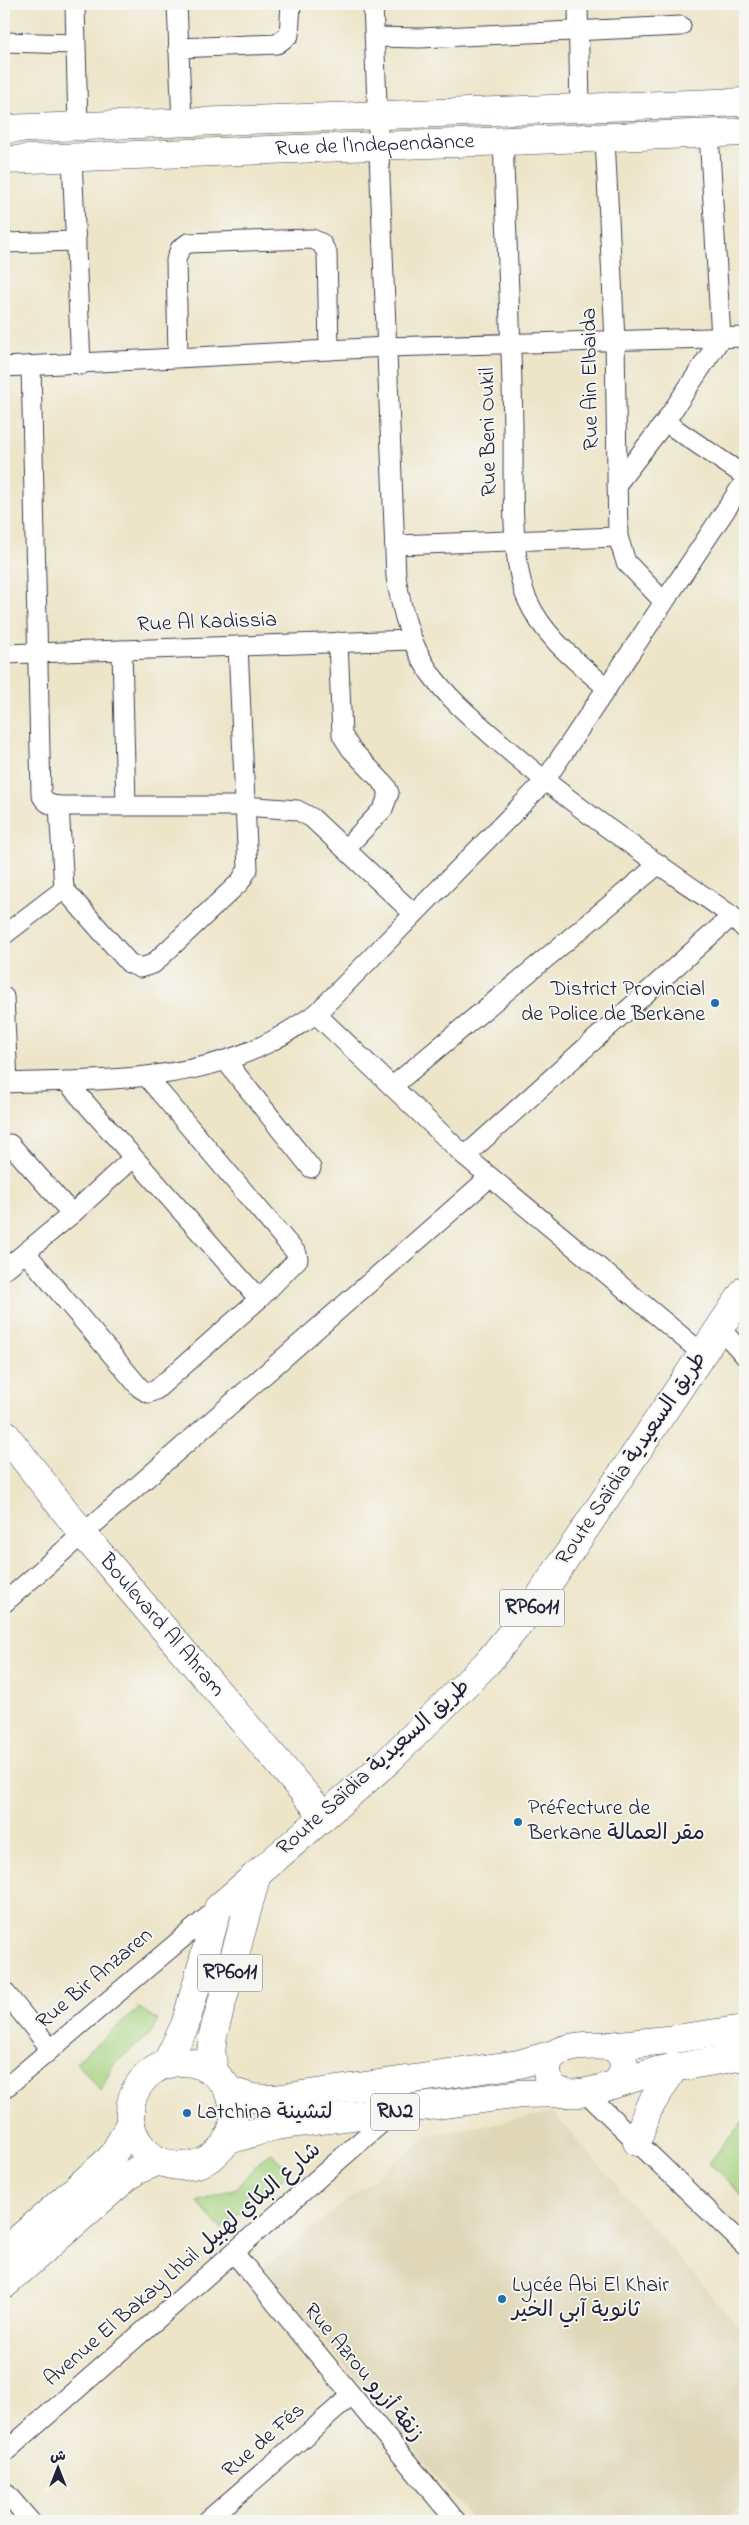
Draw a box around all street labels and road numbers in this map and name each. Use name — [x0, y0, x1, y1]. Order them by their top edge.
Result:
street label: Rue de l'Independance — [274, 126, 475, 166]
street label: Rue Ain Elbaida — [574, 307, 608, 451]
street label: Rue Beni Oukil — [472, 367, 506, 497]
street label: Rue Al Kadissia — [137, 605, 277, 641]
street label: Route Saïdia طريق السعيدية — [548, 1346, 716, 1572]
street label: Boulevard Al Ahram — [90, 1546, 232, 1705]
road number: RP6011 — [500, 1590, 564, 1626]
street label: Route Saïdia طريق السعيدية — [270, 1672, 478, 1864]
street label: Rue Bir Anzaren — [30, 1920, 160, 2038]
road number: RP6011 — [198, 1955, 262, 1992]
road number: RN2 — [371, 2094, 419, 2130]
street label: Avenue El Bakay Lhbil شارع البكاي لهبيل — [37, 2135, 329, 2395]
street label: Rue Azrou زنقة أزرو — [295, 2296, 431, 2450]
street label: Rue de Fés — [215, 2396, 313, 2486]

